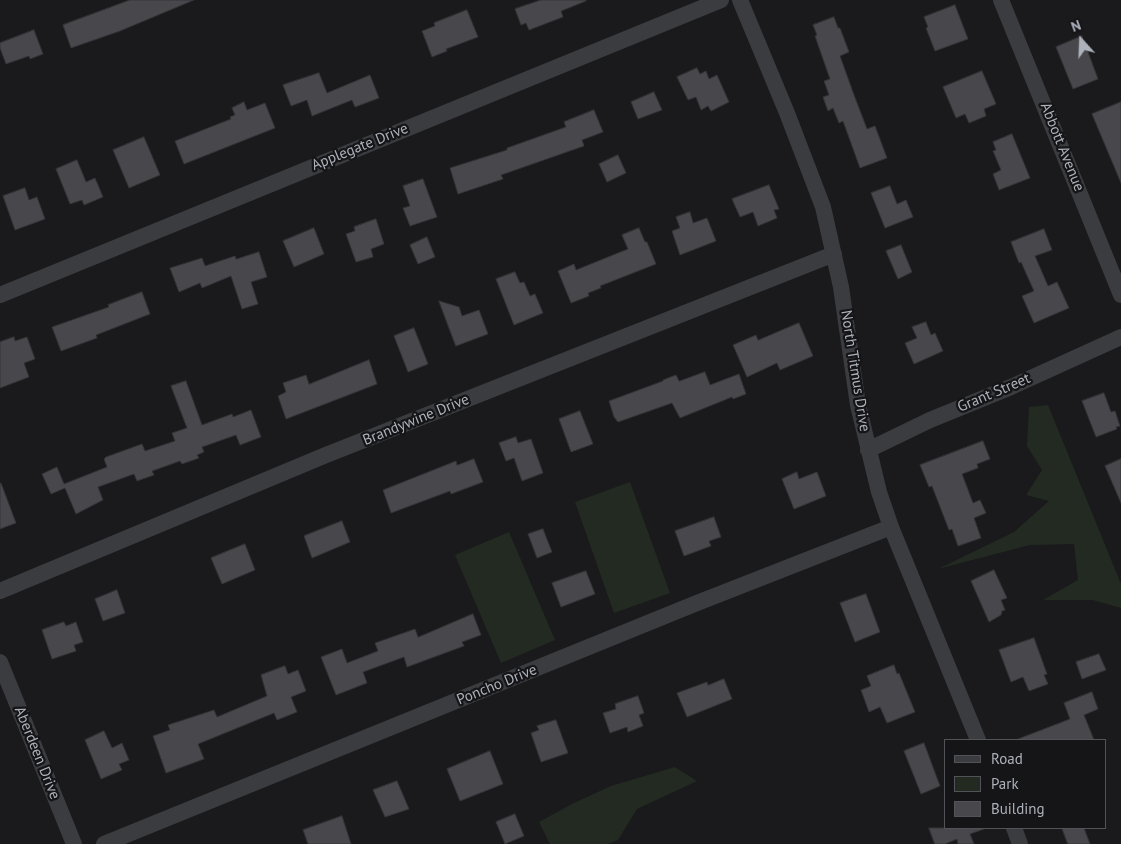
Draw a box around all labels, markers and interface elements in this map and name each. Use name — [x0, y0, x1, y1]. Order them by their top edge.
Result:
north arrow — [1056, 15, 1106, 65]
text: N — [1068, 16, 1083, 36]
street label: Abbott Avenue — [1036, 100, 1088, 194]
street label: Applegate Drive — [309, 119, 411, 175]
street label: North Titmus Drive — [837, 309, 873, 433]
street label: Grant Street — [955, 370, 1033, 416]
street label: Brandywine Drive — [360, 390, 472, 450]
street label: Poncho Drive — [454, 661, 540, 709]
street label: Aberdeen Drive — [10, 704, 64, 802]
legend — [944, 739, 1106, 829]
text: Road — [991, 749, 1023, 768]
text: Park — [991, 774, 1019, 793]
text: Building — [991, 799, 1045, 818]

